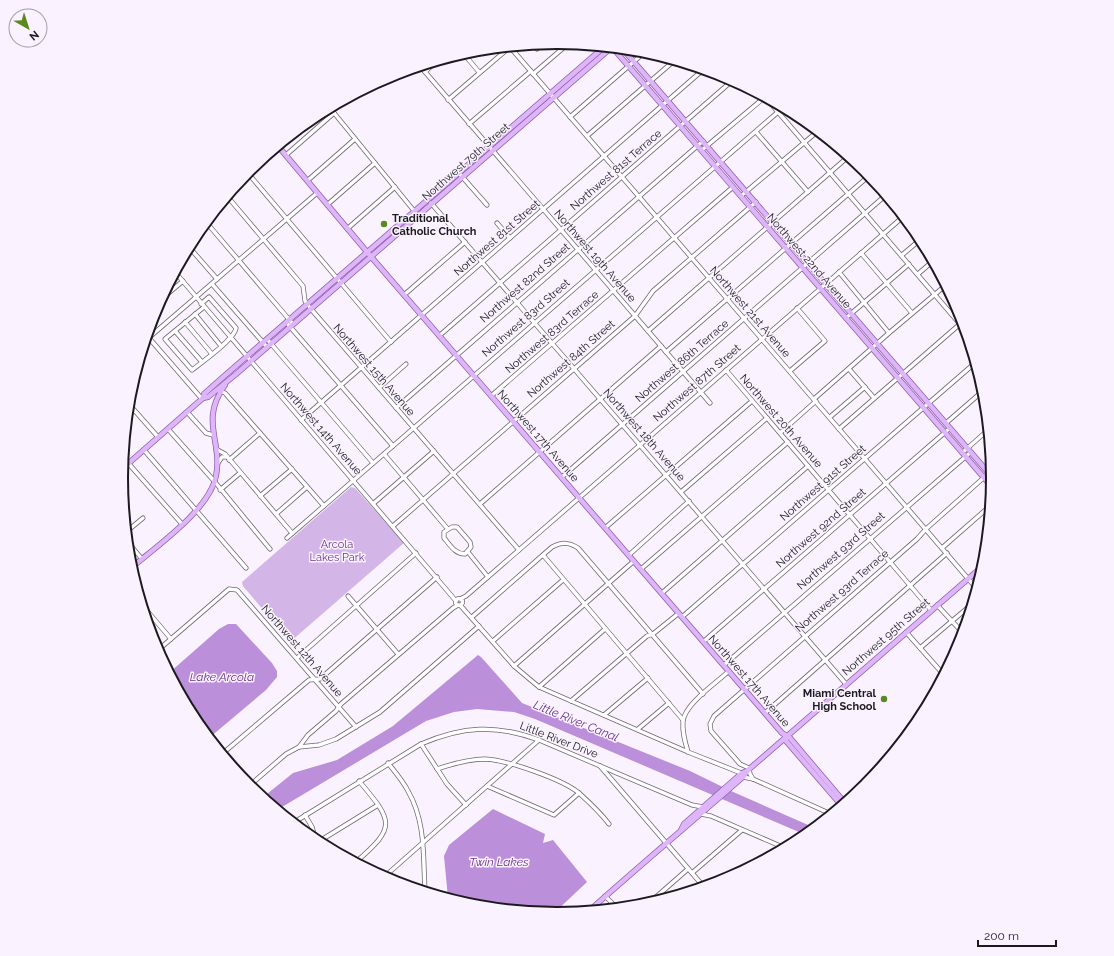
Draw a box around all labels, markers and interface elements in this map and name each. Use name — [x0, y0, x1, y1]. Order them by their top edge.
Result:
north arrow — [8, 8, 48, 48]
text: N — [27, 28, 41, 43]
street label: Northwest 79th Street — [420, 120, 513, 203]
street label: Northwest 81st Terrace — [568, 127, 665, 213]
street label: Northwest 81st Street — [451, 197, 543, 279]
street label: Northwest 19th Avenue — [551, 207, 639, 305]
street label: Northwest 22nd Avenue — [764, 211, 854, 312]
place label: Traditional Catholic Church — [392, 212, 477, 238]
marker: Traditional Catholic Church — [379, 219, 389, 229]
street label: Northwest 82nd Street — [477, 240, 573, 325]
street label: Northwest 21st Avenue — [707, 264, 793, 361]
street label: Northwest 83rd Street — [479, 276, 573, 360]
street label: Northwest 83rd Terrace — [503, 288, 602, 376]
street label: Northwest 84th Street — [525, 317, 618, 401]
street label: Northwest 86th Terrace — [633, 317, 732, 405]
street label: Northwest 15th Avenue — [331, 321, 418, 419]
street label: Northwest 87th Street — [651, 341, 744, 425]
street label: Northwest 20th Avenue — [737, 372, 825, 471]
street label: Northwest 14th Avenue — [277, 380, 365, 478]
street label: Northwest 18th Avenue — [600, 386, 688, 484]
street label: Northwest 17th Avenue — [495, 387, 582, 485]
street label: Northwest 91st Street — [778, 442, 869, 524]
street label: Northwest 92nd Street — [774, 485, 869, 570]
street label: Northwest 93rd Street — [794, 509, 888, 593]
park label: Arcola Lakes Park — [310, 538, 365, 564]
street label: Northwest 93rd Terrace — [793, 547, 892, 635]
street label: Northwest 95th Street — [840, 595, 933, 679]
street label: Northwest 12th Avenue — [259, 602, 346, 700]
street label: Northwest 17th Avenue — [706, 632, 793, 730]
water label: Lake Arcola — [190, 670, 254, 684]
place label: Miami Central High School — [803, 687, 877, 713]
marker: Miami Central High School — [879, 694, 889, 704]
water label: Little River Canal — [531, 698, 621, 744]
street label: Little River Drive — [518, 719, 600, 761]
water label: Twin Lakes — [469, 855, 529, 869]
scale bar — [978, 922, 1056, 948]
text: 200 m — [984, 929, 1019, 943]

